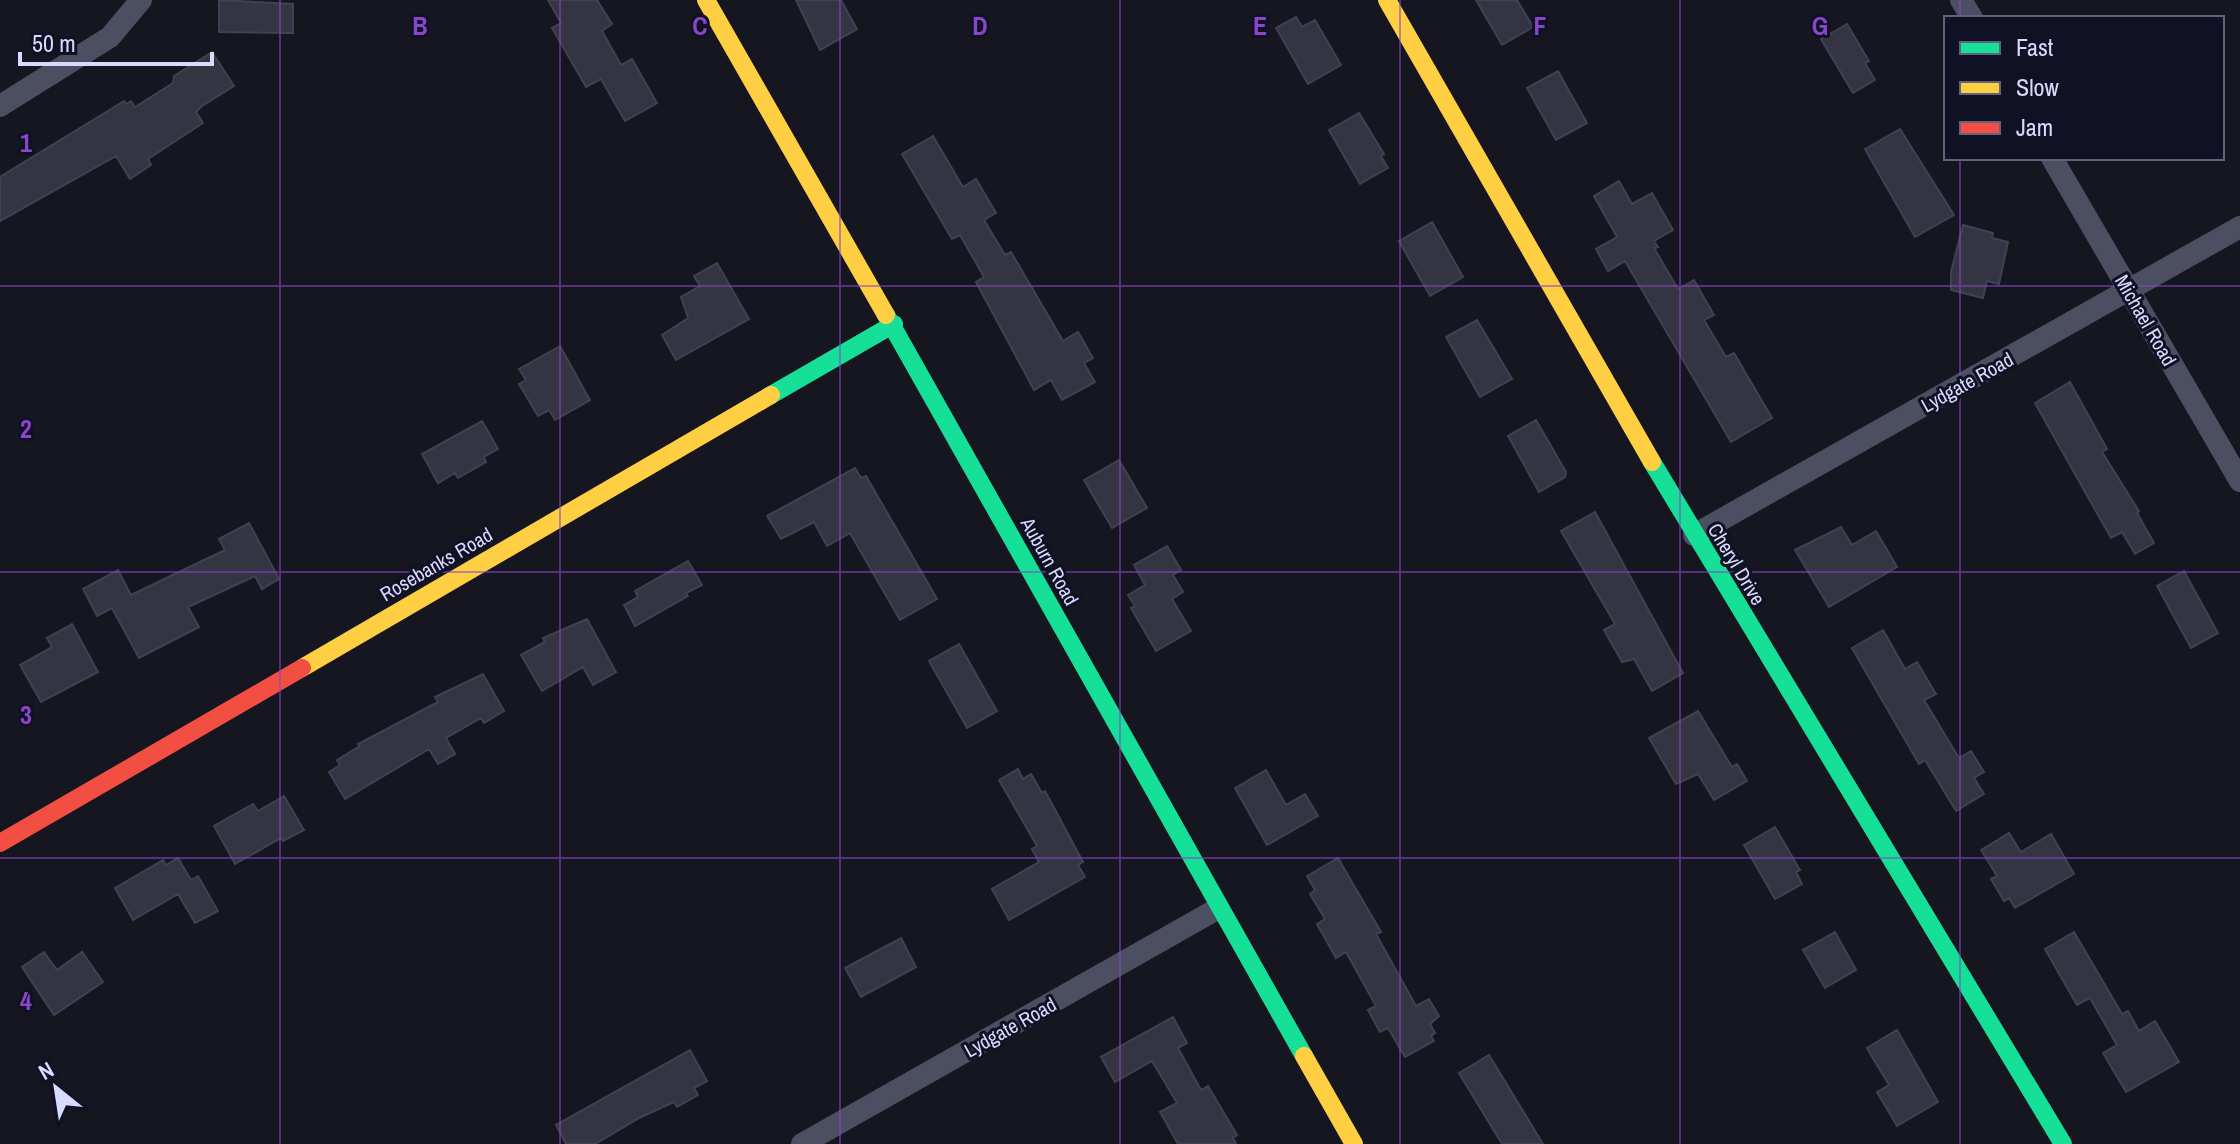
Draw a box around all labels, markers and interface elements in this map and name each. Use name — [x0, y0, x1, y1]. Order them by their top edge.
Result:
text: B — [412, 8, 428, 43]
text: C — [692, 8, 708, 43]
text: D — [972, 8, 988, 43]
text: E — [1253, 8, 1267, 43]
text: F — [1533, 8, 1547, 43]
text: G — [1812, 8, 1828, 43]
scale bar — [20, 16, 212, 66]
legend — [1944, 16, 2224, 160]
text: 50 m — [32, 27, 76, 59]
text: Fast — [2016, 31, 2054, 63]
text: Slow — [2016, 71, 2059, 103]
text: Jam — [2016, 111, 2053, 143]
text: 1 — [20, 125, 32, 160]
street label: Michael Road — [2109, 269, 2183, 371]
street label: Lydgate Road — [1916, 346, 2018, 418]
text: 2 — [20, 411, 32, 446]
street label: Auburn Road — [1014, 511, 1085, 610]
street label: Cheryl Drive — [1702, 518, 1772, 610]
street label: Rosebanks Road — [375, 521, 497, 607]
text: 3 — [20, 697, 32, 732]
text: 4 — [20, 983, 32, 1018]
street label: Lydgate Road — [959, 991, 1061, 1063]
north arrow — [16, 1048, 96, 1128]
text: N — [33, 1054, 59, 1087]

